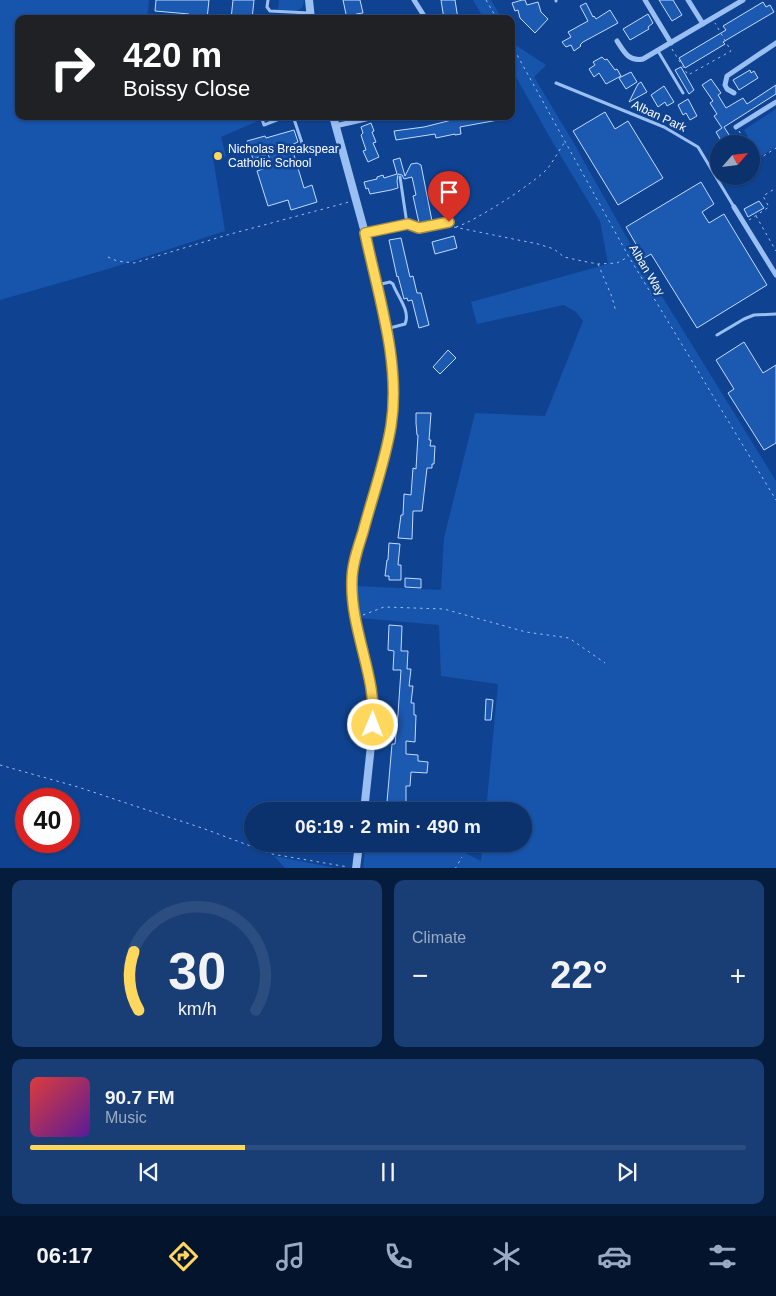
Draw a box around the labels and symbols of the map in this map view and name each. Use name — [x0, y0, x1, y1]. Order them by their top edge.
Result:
street label: Alban Park — [629, 97, 689, 135]
north arrow — [710, 135, 760, 185]
place label: Nicholas Breakspear Catholic School — [228, 142, 339, 170]
marker: Nicholas Breakspear Catholic School — [212, 150, 224, 162]
pin — [428, 171, 470, 222]
street label: Alban Way — [626, 242, 668, 298]
position arrow — [346, 698, 398, 750]
speed limit sign: 40 — [15, 788, 80, 853]

